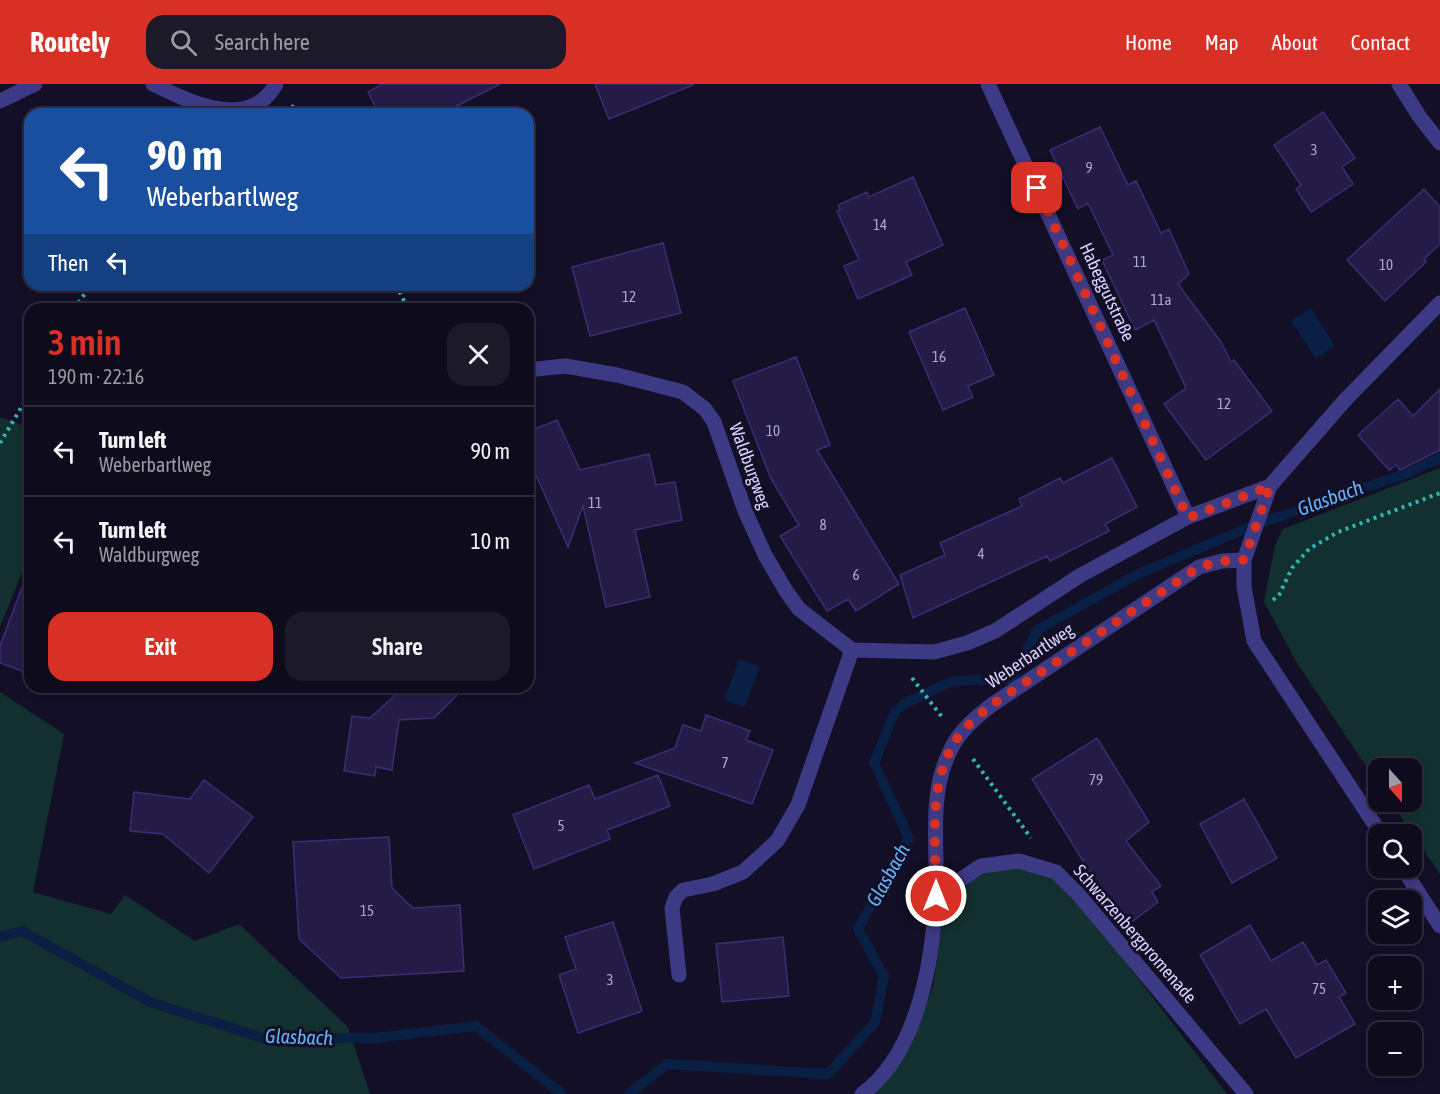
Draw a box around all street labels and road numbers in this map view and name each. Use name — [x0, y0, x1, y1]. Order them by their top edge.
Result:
street label: Habeggutstraße — [1076, 239, 1139, 344]
street label: Waldburgweg — [725, 420, 776, 512]
street label: Weberbartlweg — [982, 619, 1078, 693]
street label: Schwarzenbergpromenade — [1069, 860, 1201, 1007]

